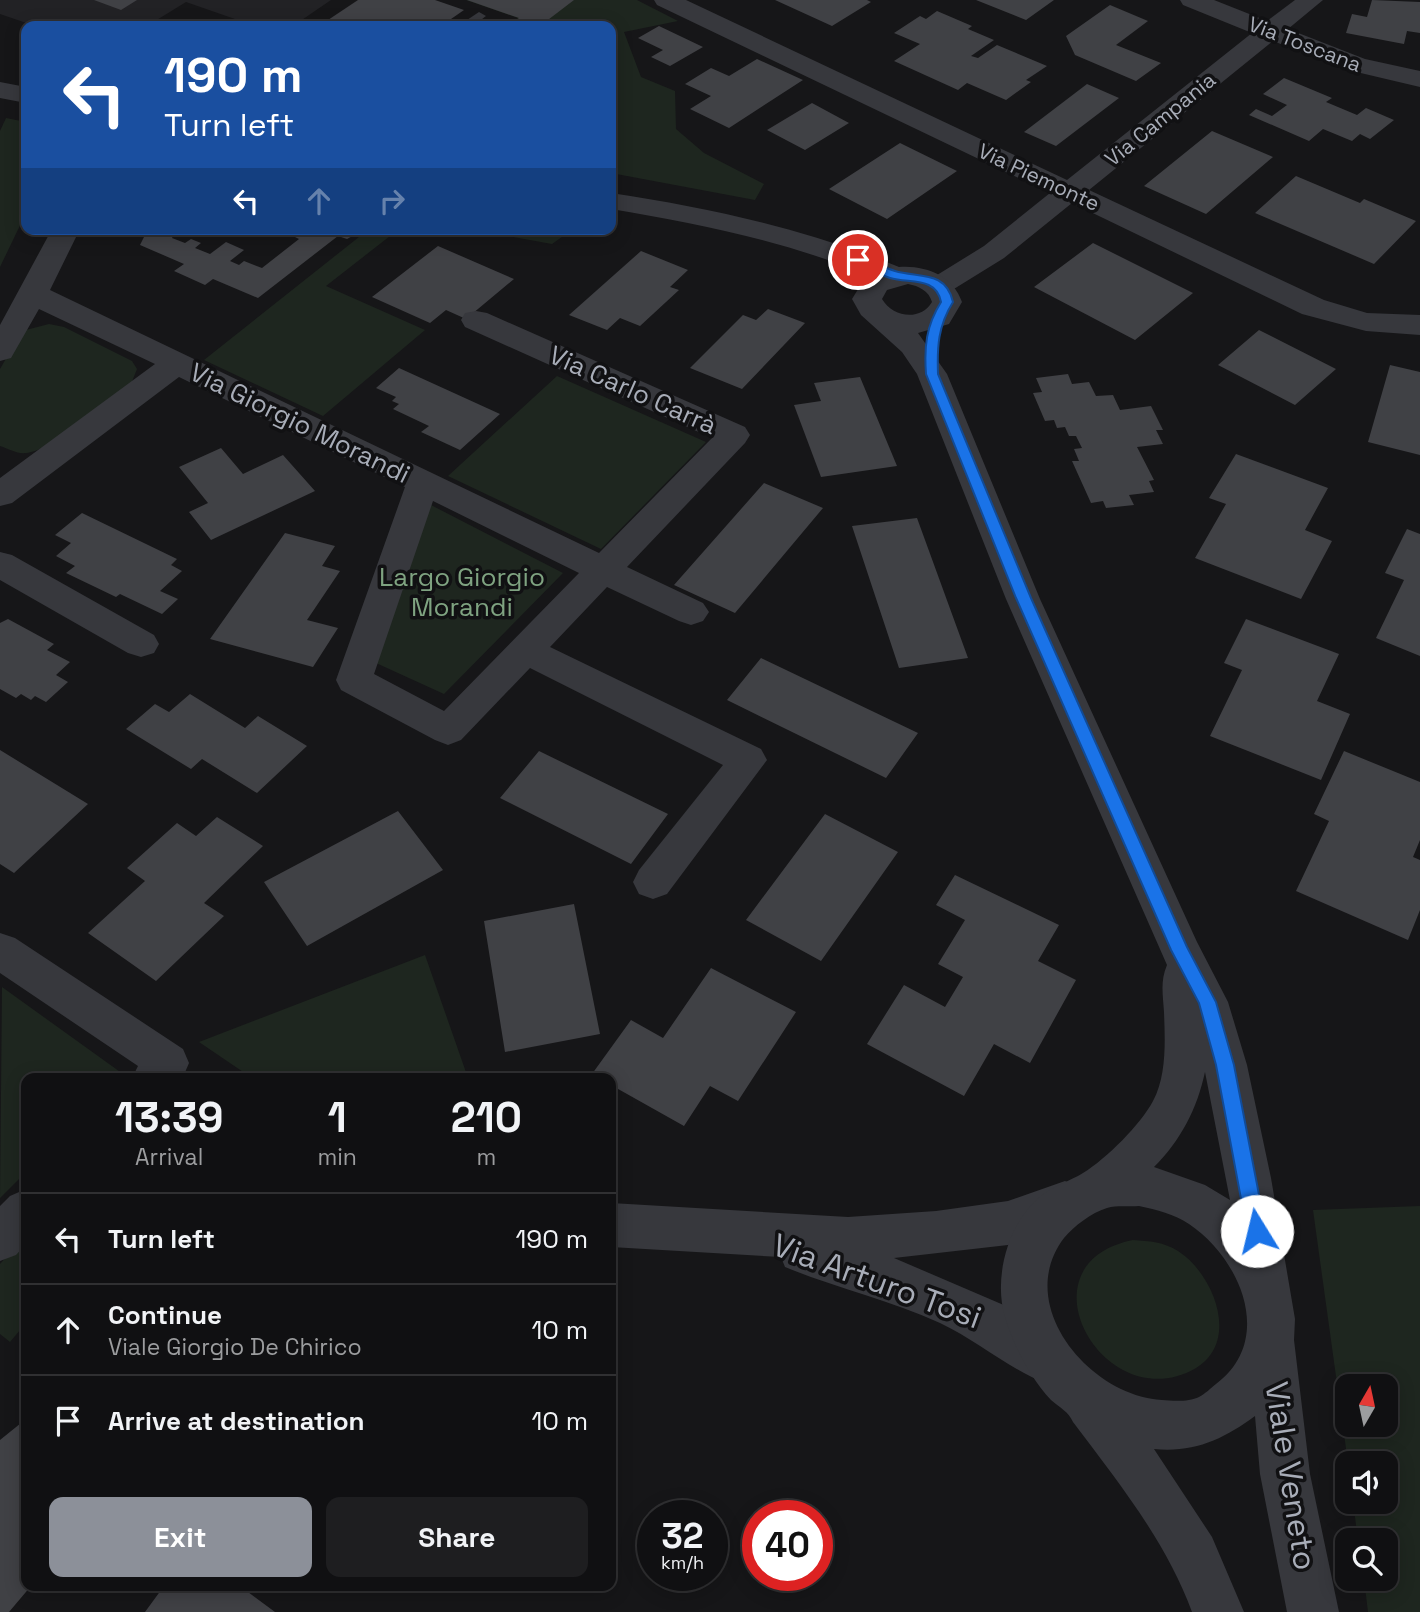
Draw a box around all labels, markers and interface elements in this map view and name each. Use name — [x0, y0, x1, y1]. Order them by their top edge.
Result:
street label: Via Toscana — [1245, 10, 1365, 78]
text: 190 m — [164, 44, 302, 106]
icon: left — [49, 49, 140, 140]
street label: Via Campania — [1099, 66, 1221, 172]
text: Turn left — [164, 105, 294, 145]
street label: Via Piemonte — [974, 137, 1104, 217]
icon: left — [227, 182, 265, 220]
icon: ahead — [300, 182, 338, 220]
icon: right — [373, 182, 411, 220]
pin — [828, 230, 888, 290]
icon: arrive — [839, 241, 877, 279]
street label: Via Carlo Carrà — [544, 338, 722, 442]
street label: Via Giorgio Morandi — [184, 355, 416, 491]
park label: Largo Giorgio Morandi — [379, 560, 545, 624]
text: 13:39 — [115, 1091, 223, 1144]
text: 1 — [328, 1091, 347, 1144]
text: 210 — [451, 1091, 522, 1144]
text: Arrival — [135, 1142, 203, 1172]
text: min — [317, 1142, 357, 1172]
text: m — [477, 1142, 496, 1172]
position arrow — [1220, 1194, 1294, 1268]
icon: left — [49, 1220, 87, 1258]
text: Turn left — [108, 1222, 215, 1256]
text: 190 m — [516, 1222, 588, 1256]
street label: Via Arturo Tosi — [767, 1225, 987, 1337]
text: Continue — [108, 1298, 222, 1332]
icon: ahead — [49, 1311, 87, 1349]
text: 10 m — [531, 1313, 588, 1347]
text: Viale Giorgio De Chirico — [108, 1332, 362, 1362]
north arrow — [1335, 1374, 1398, 1437]
map controls — [1335, 1374, 1398, 1591]
street label: Viale Veneto — [1256, 1379, 1326, 1573]
icon: arrive — [49, 1402, 87, 1440]
text: Arrive at destination — [108, 1404, 365, 1438]
text: 10 m — [531, 1404, 588, 1438]
button: sound — [1335, 1451, 1398, 1514]
button: Exit — [49, 1497, 312, 1577]
button: Share — [326, 1497, 588, 1577]
speed limit sign: 40 — [742, 1500, 833, 1591]
text: 32 — [661, 1514, 704, 1558]
button: search — [1335, 1528, 1398, 1591]
text: km/h — [661, 1551, 704, 1574]

